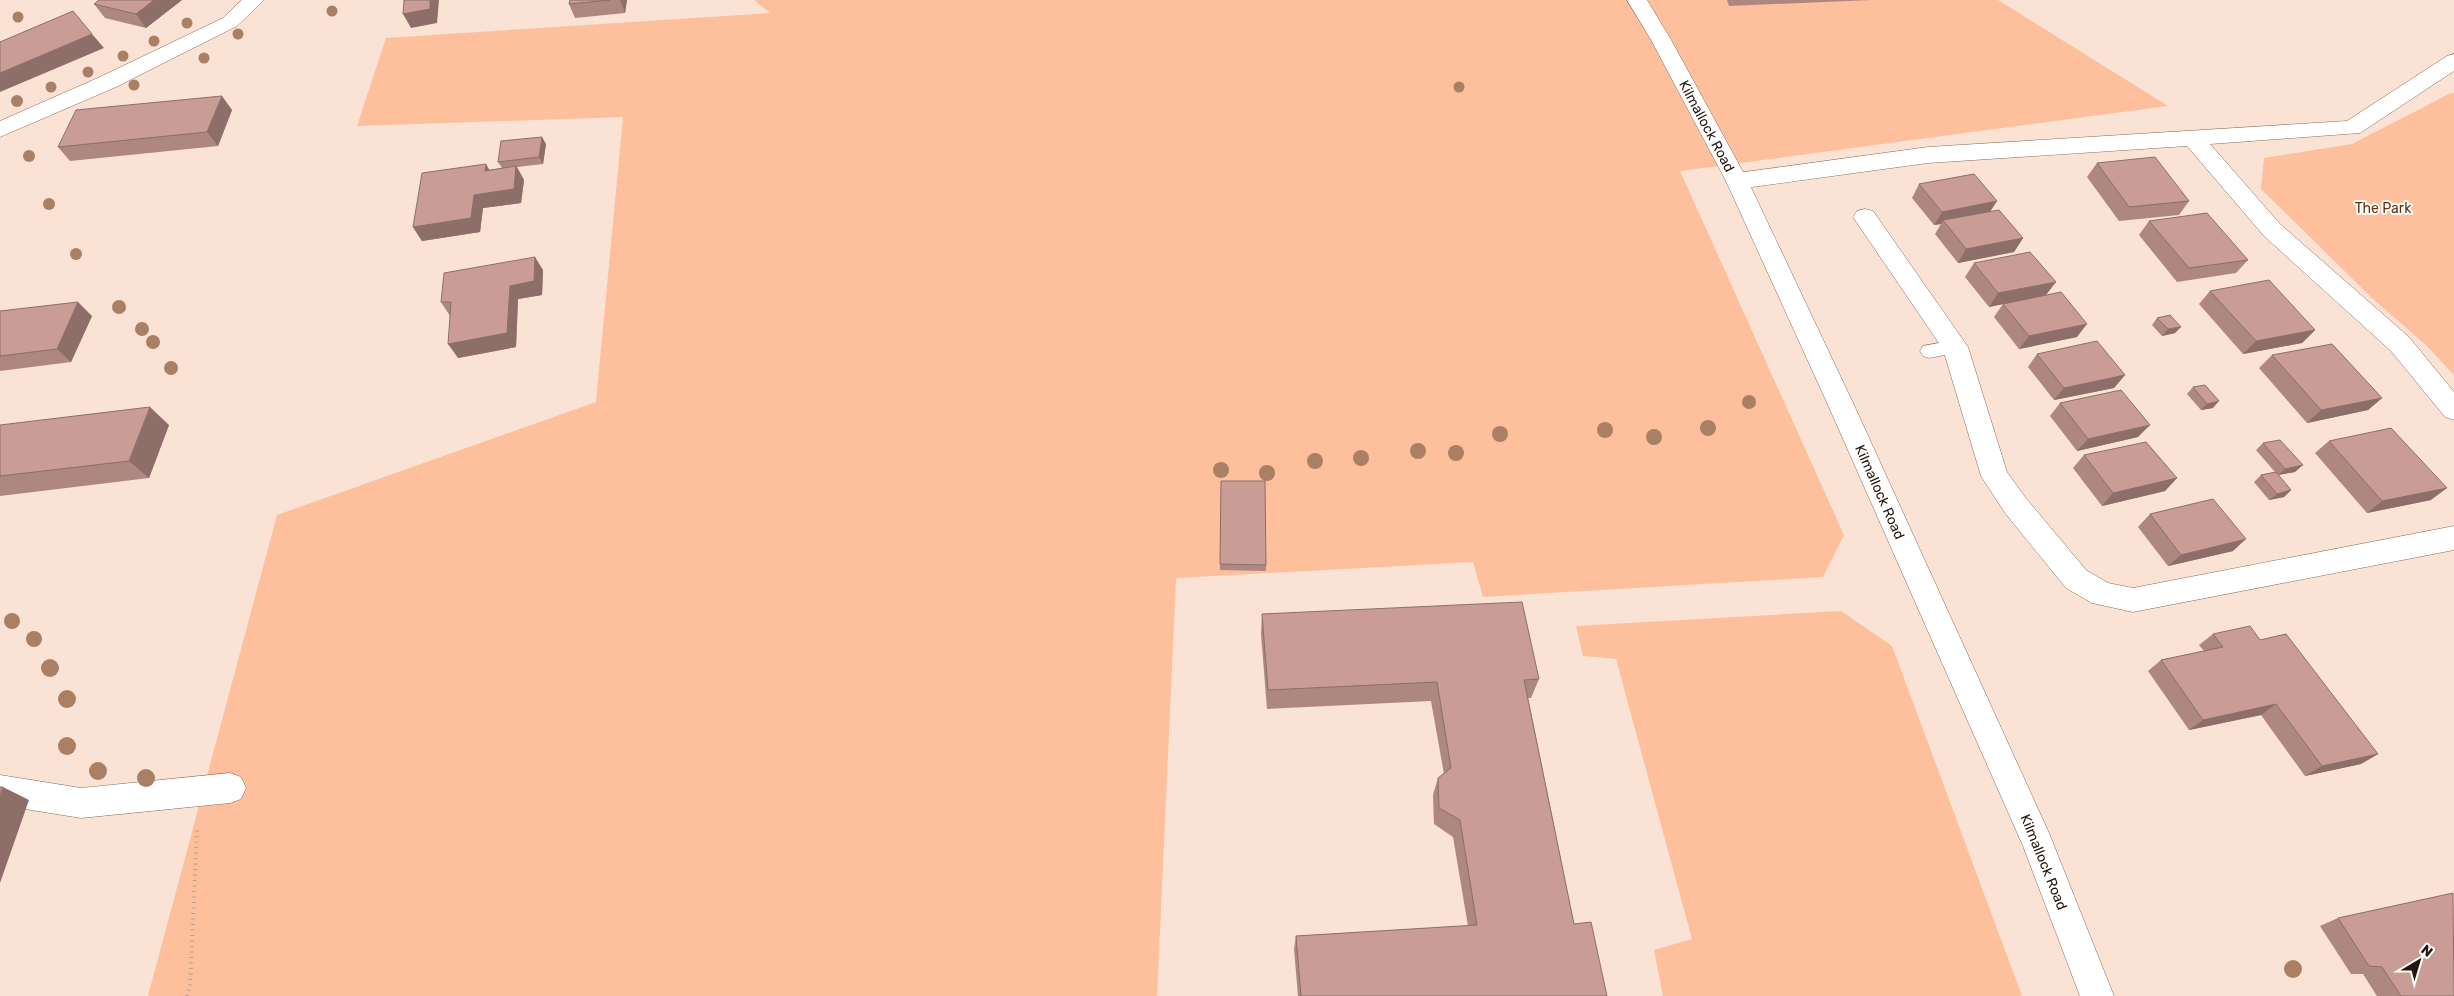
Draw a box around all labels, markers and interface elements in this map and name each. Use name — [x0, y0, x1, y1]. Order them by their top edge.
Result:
street label: Kilmallock Road — [1675, 77, 1738, 175]
park label: The Park — [2355, 200, 2412, 217]
street label: Kilmallock Road — [1851, 442, 1908, 542]
street label: Kilmallock Road — [2017, 812, 2070, 912]
north arrow — [2394, 936, 2444, 986]
text: N — [2417, 941, 2436, 961]

